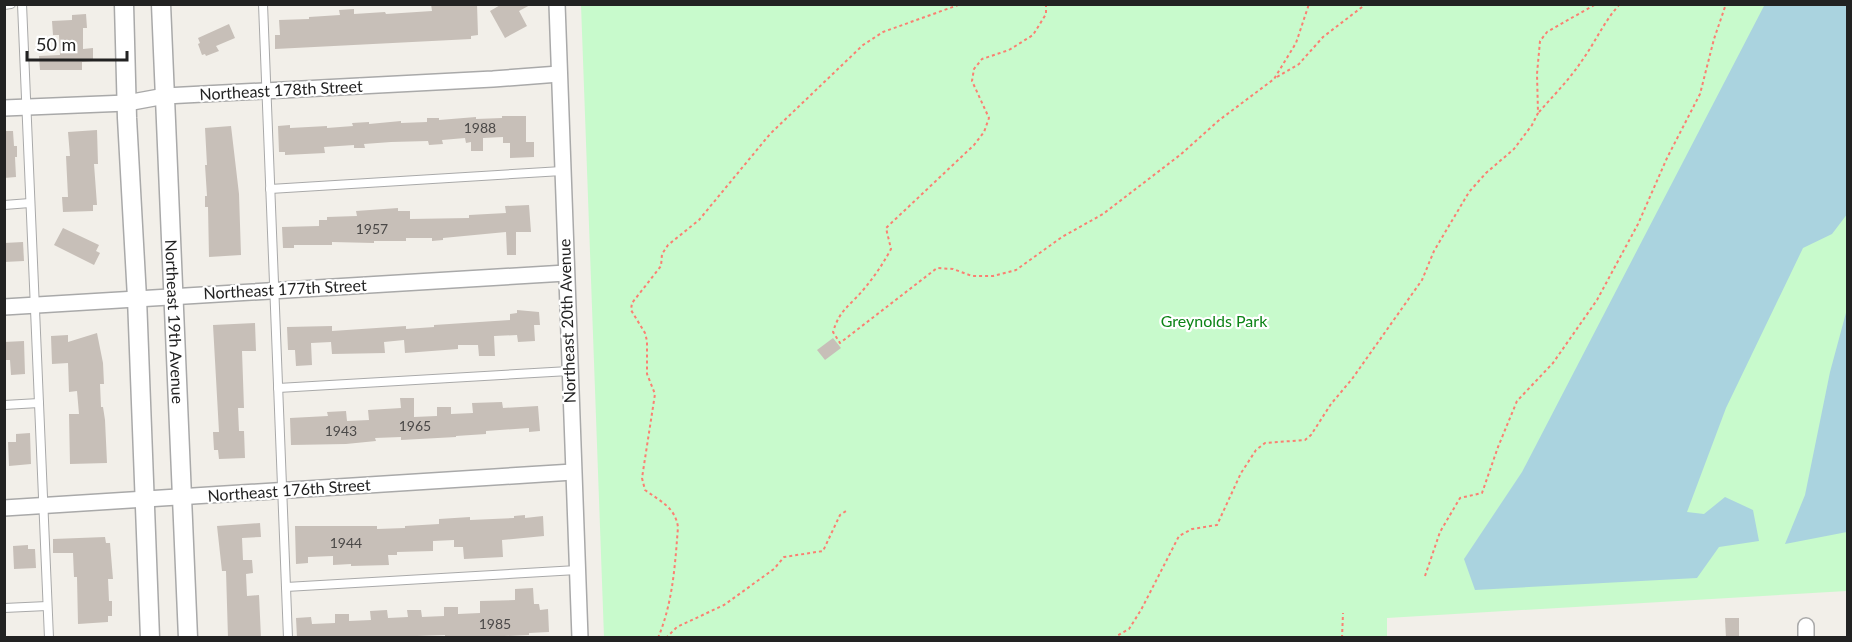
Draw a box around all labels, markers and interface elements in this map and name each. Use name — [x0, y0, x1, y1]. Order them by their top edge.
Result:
scale bar — [27, 24, 128, 62]
text: 50 m — [36, 33, 76, 55]
street label: Northeast 178th Street — [199, 76, 363, 103]
house number: 1988 — [464, 119, 496, 136]
house number: 1957 — [356, 220, 388, 237]
street label: Northeast 19th Avenue — [162, 239, 188, 404]
street label: Northeast 20th Avenue — [554, 239, 579, 404]
street label: Northeast 177th Street — [203, 275, 367, 302]
park label: Greynolds Park — [1161, 311, 1268, 330]
house number: 1965 — [399, 417, 431, 434]
house number: 1943 — [325, 422, 357, 439]
street label: Northeast 176th Street — [207, 474, 371, 505]
house number: 1944 — [330, 534, 362, 551]
house number: 1985 — [479, 615, 511, 632]

